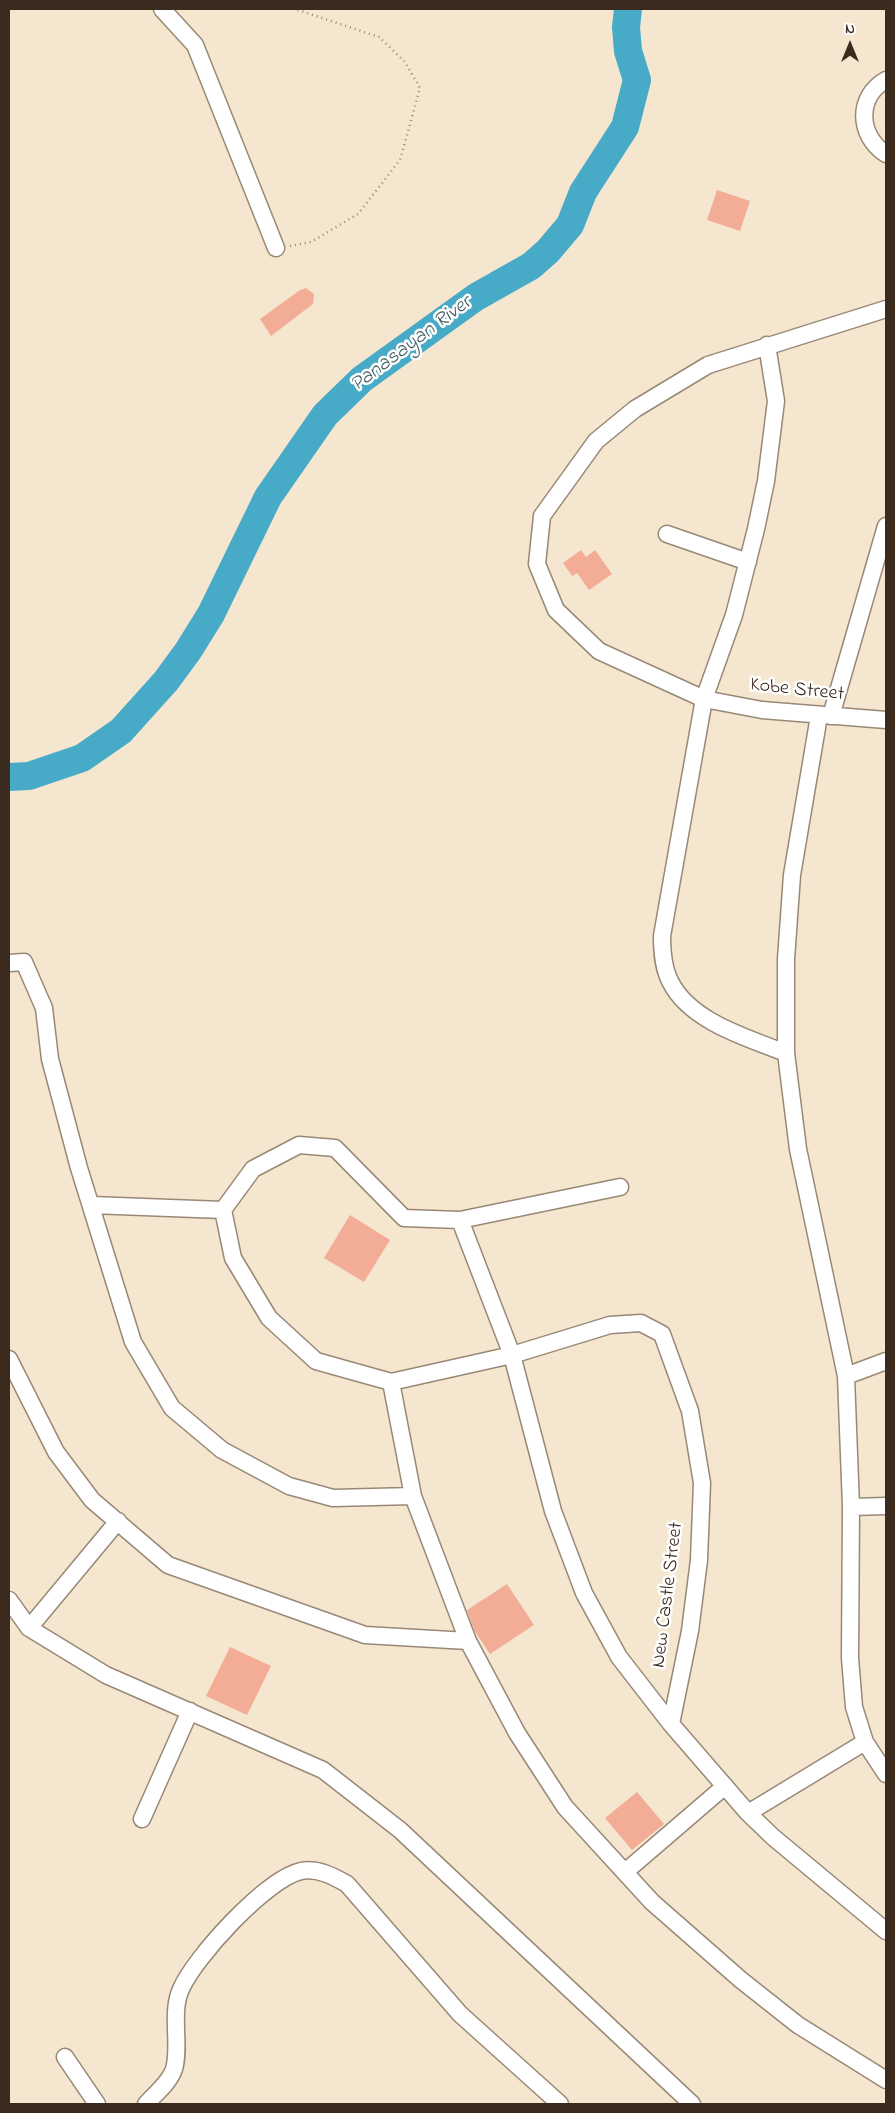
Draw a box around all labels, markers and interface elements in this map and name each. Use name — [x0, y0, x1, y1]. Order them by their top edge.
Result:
text: N — [845, 19, 855, 40]
north arrow — [825, 20, 875, 70]
water label: Panasayan River — [347, 291, 477, 399]
street label: Kobe Street — [749, 674, 845, 708]
street label: New Castle Street — [648, 1521, 690, 1669]

